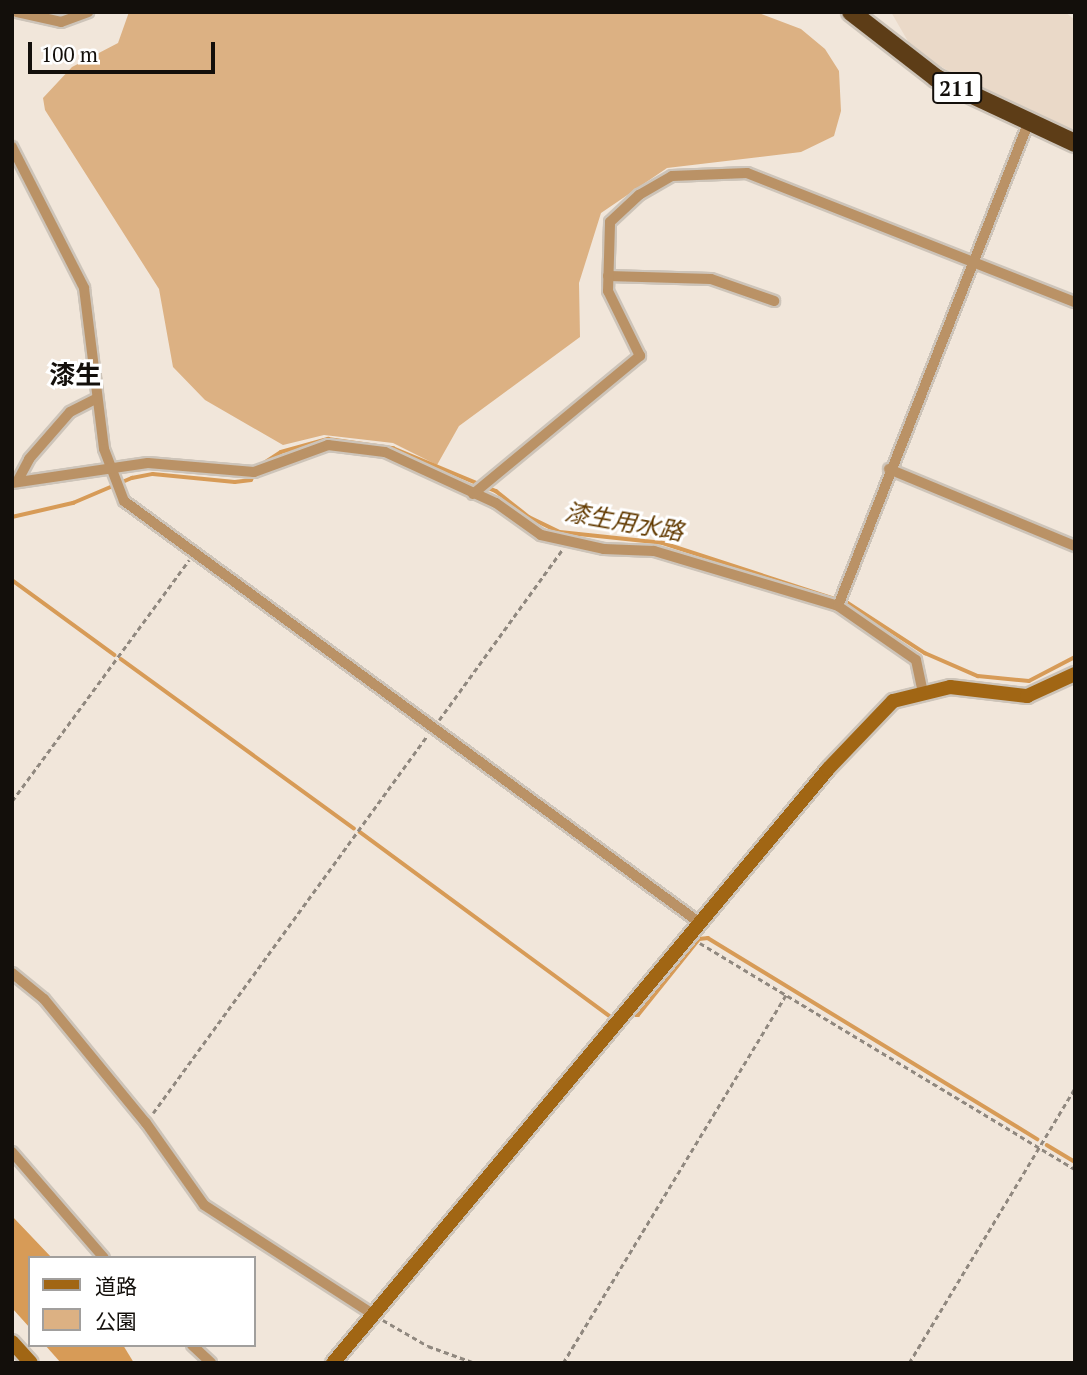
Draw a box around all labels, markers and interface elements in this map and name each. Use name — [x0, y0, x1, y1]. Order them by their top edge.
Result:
scale bar — [32, 28, 219, 72]
text: 100 m — [41, 40, 98, 68]
road number: 211 — [931, 70, 983, 106]
district label: 漆生 — [49, 359, 101, 391]
water label: 漆生用水路 — [562, 497, 686, 547]
legend — [28, 1256, 256, 1347]
text: 道路 — [95, 1272, 137, 1300]
text: 公園 — [95, 1307, 137, 1335]

